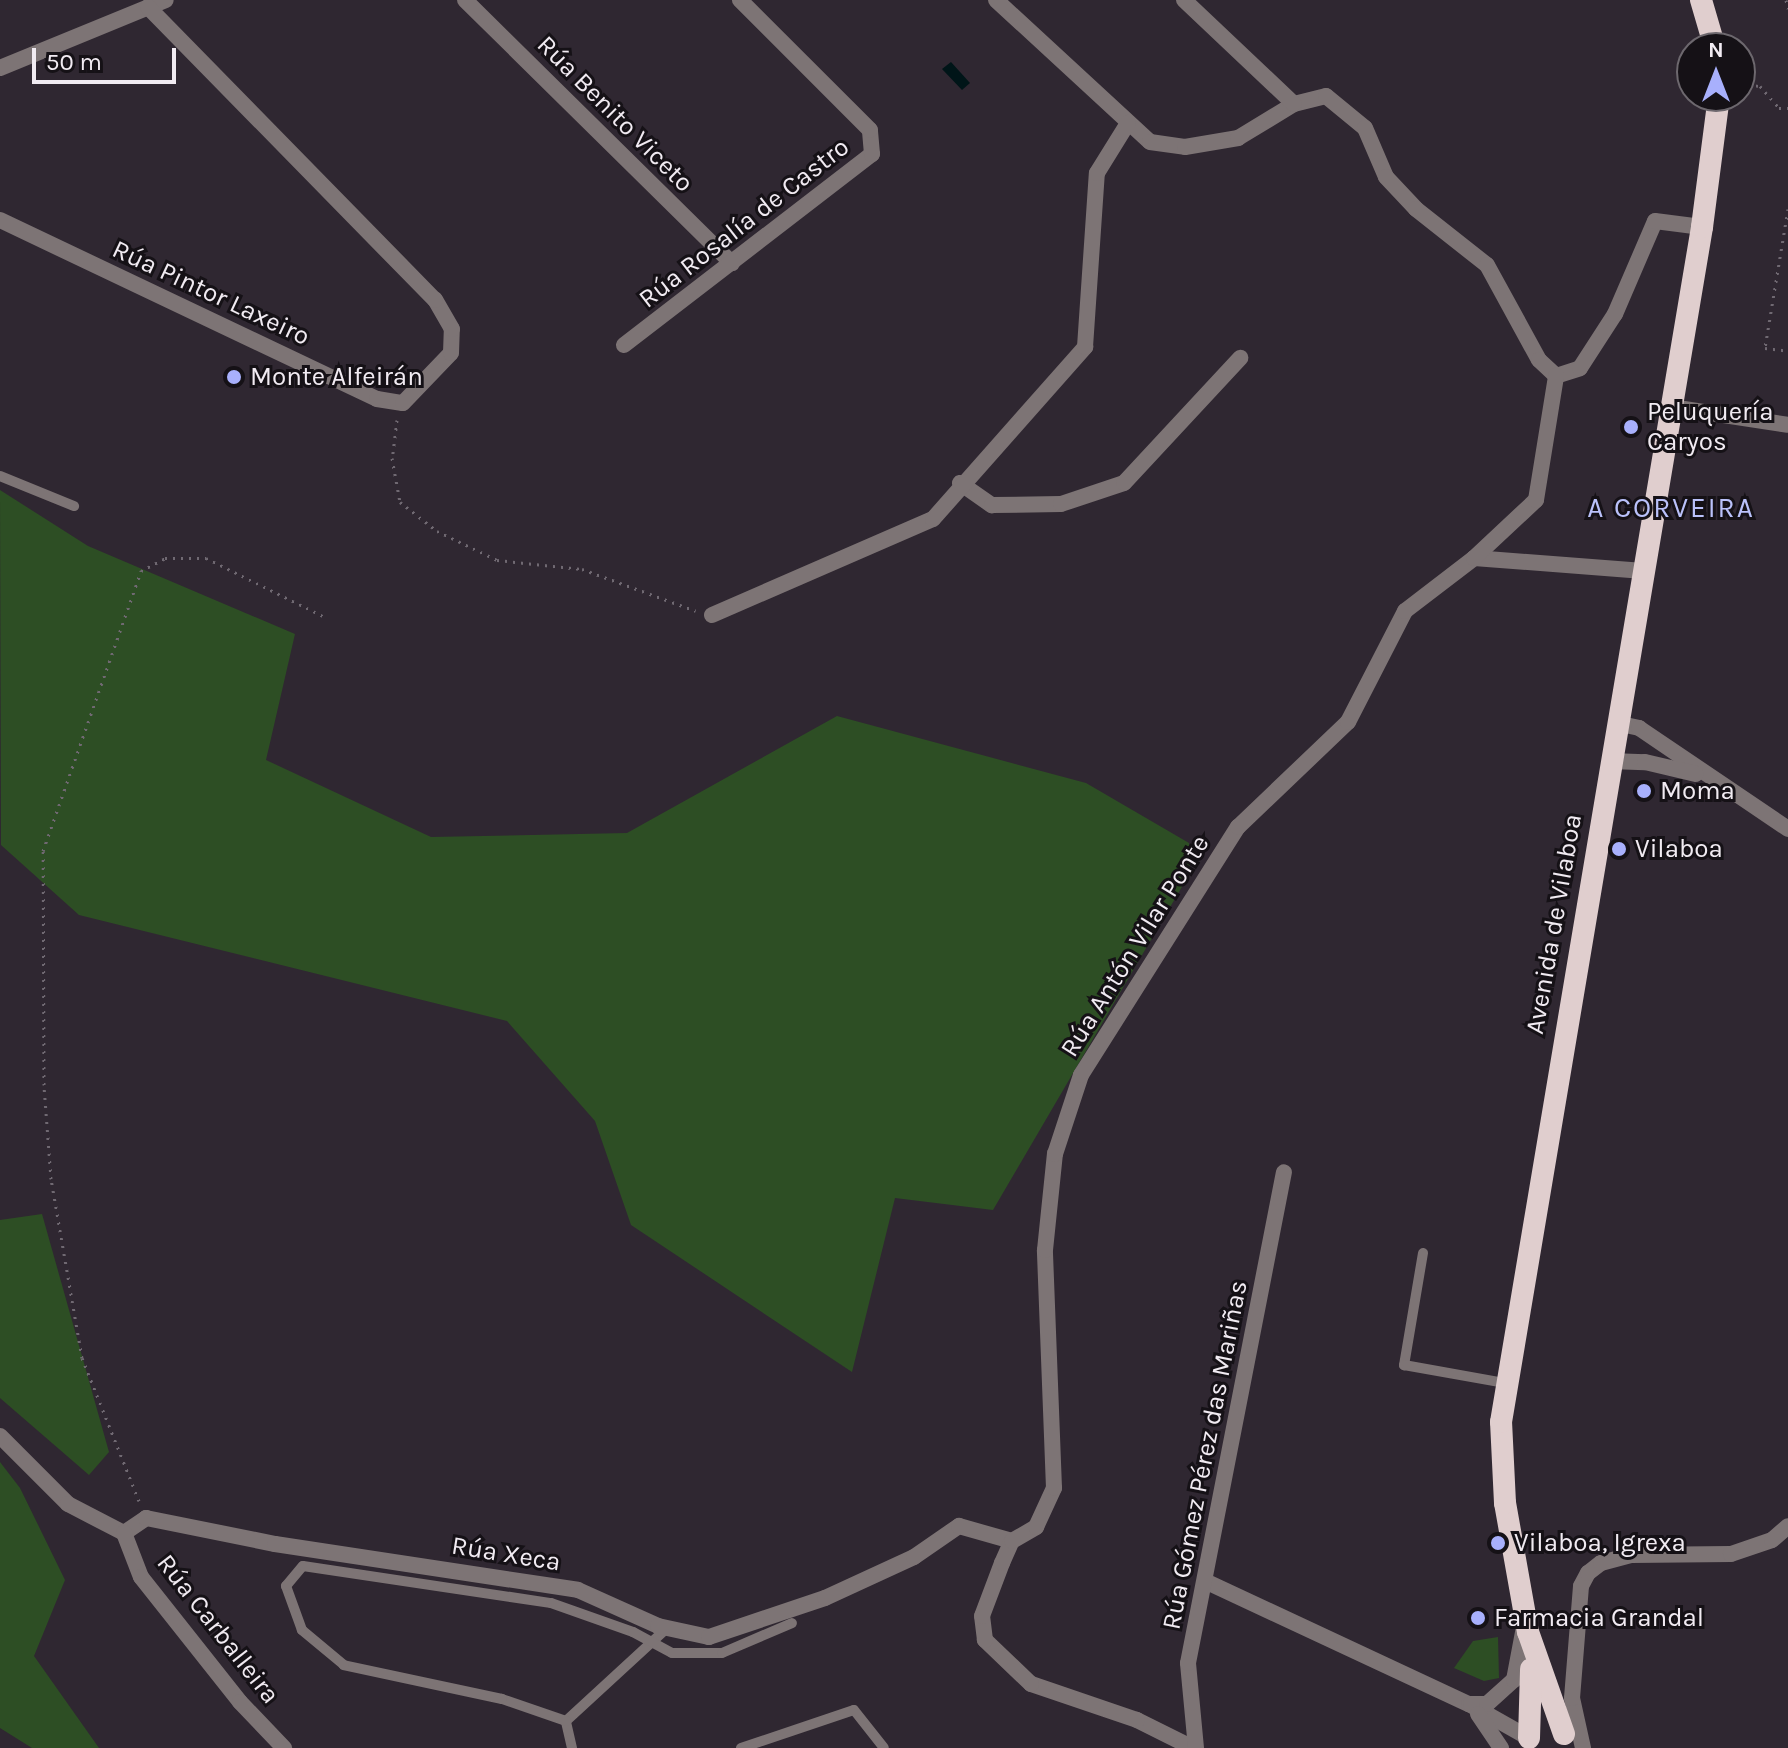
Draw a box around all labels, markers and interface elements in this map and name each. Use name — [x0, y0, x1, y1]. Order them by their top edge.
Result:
street label: Rúa Benito Viceto — [530, 29, 700, 199]
scale bar — [36, 32, 180, 82]
north arrow — [1676, 32, 1756, 112]
text: N — [1708, 37, 1724, 63]
text: 50 m — [46, 48, 102, 76]
street label: Rúa Rosalía de Castro — [633, 131, 855, 315]
street label: Rúa Pintor Laxeiro — [107, 234, 315, 352]
place label: Monte Alfeirán — [250, 361, 423, 393]
marker: Monte Alfeirán — [225, 368, 243, 386]
place label: Peluquería Caryos — [1647, 396, 1774, 458]
marker: Peluquería Caryos — [1622, 418, 1640, 436]
district label: A CORVEIRA — [1587, 491, 1755, 525]
place label: Moma — [1660, 775, 1735, 807]
marker: Moma — [1635, 782, 1653, 800]
street label: Avenida de Vilaboa — [1519, 812, 1589, 1036]
street label: Rúa Antón Vilar Ponte — [1054, 829, 1216, 1063]
place label: Vilaboa — [1635, 833, 1723, 865]
marker: Vilaboa — [1610, 840, 1628, 858]
street label: Rúa Gómez Pérez das Mariñas — [1156, 1278, 1254, 1632]
place label: Vilaboa, Igrexa — [1514, 1527, 1686, 1559]
street label: Rúa Xeca — [449, 1530, 563, 1578]
marker: Vilaboa, Igrexa — [1489, 1534, 1507, 1552]
street label: Rúa Carballeira — [150, 1548, 286, 1710]
place label: Farmacia Grandal — [1494, 1602, 1704, 1634]
marker: Farmacia Grandal — [1469, 1609, 1487, 1627]

